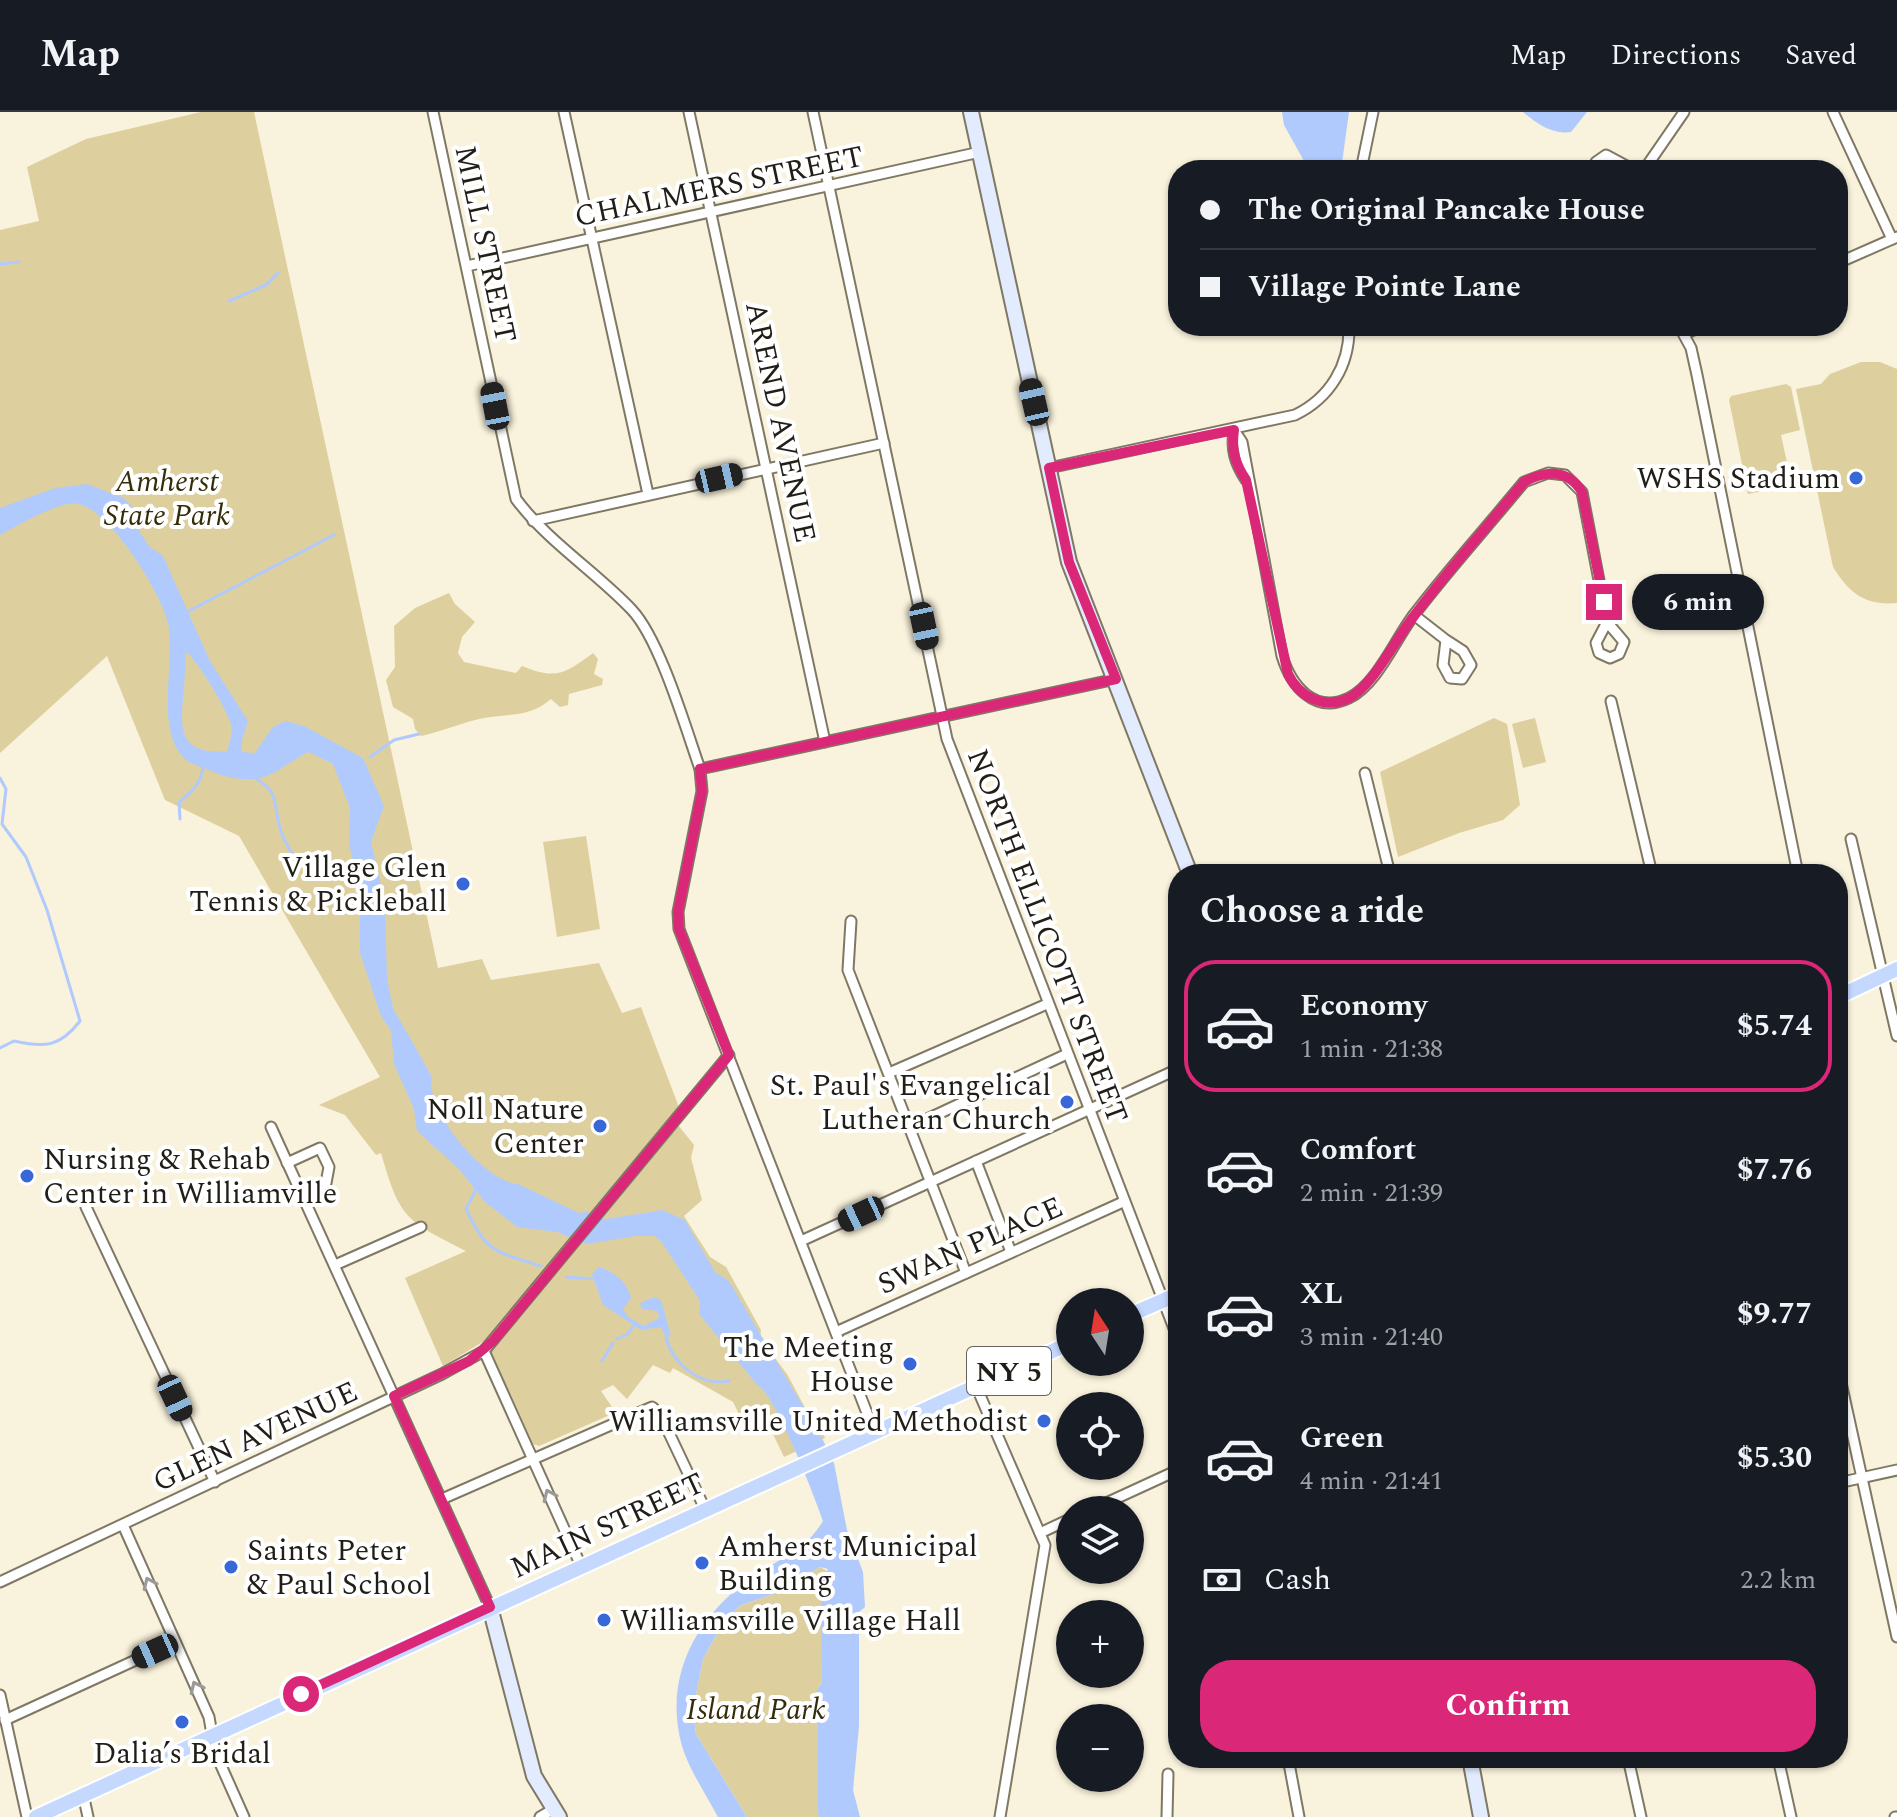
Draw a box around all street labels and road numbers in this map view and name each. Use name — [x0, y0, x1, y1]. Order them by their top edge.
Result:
street label: CHALMERS STREET — [570, 134, 868, 240]
street label: MILL STREET — [442, 141, 528, 347]
street label: AREND AVENUE — [732, 297, 828, 547]
street label: NORTH ELLICOTT STREET — [954, 742, 1140, 1130]
street label: SWAN PLACE — [870, 1185, 1070, 1307]
road number: NY 5 — [967, 1347, 1051, 1395]
street label: GLEN AVENUE — [145, 1369, 366, 1505]
street label: MAIN STREET — [503, 1461, 712, 1591]

